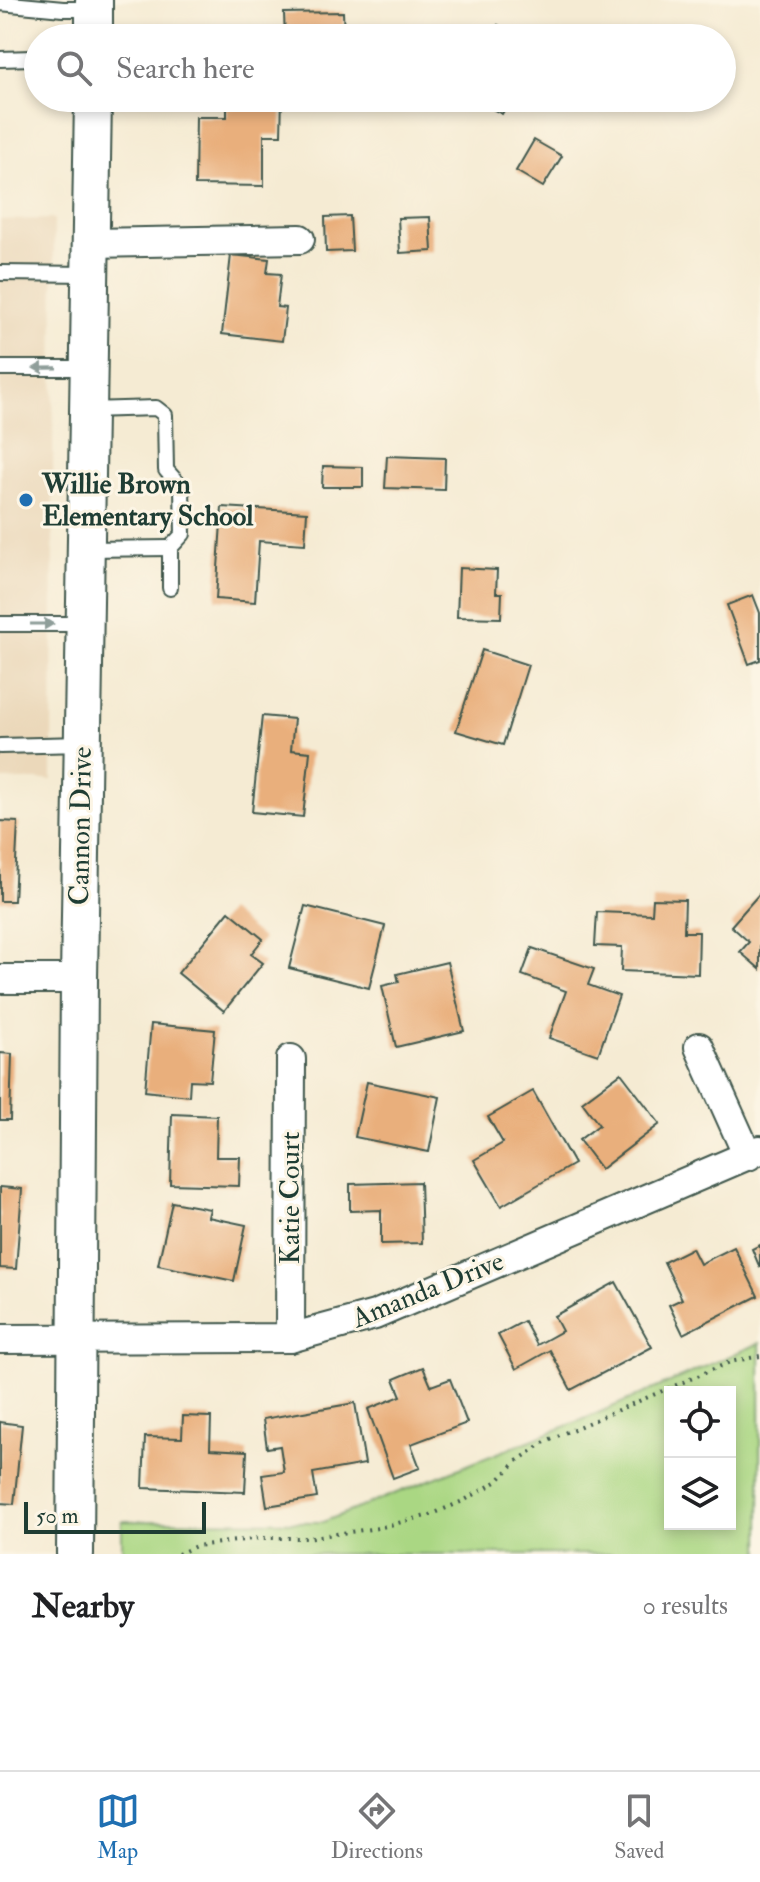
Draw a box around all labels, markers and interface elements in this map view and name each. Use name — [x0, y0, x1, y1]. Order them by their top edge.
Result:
search box — [24, 24, 736, 112]
icon: search — [52, 46, 96, 90]
text: Search here — [116, 50, 255, 87]
one-way arrow — [32, 362, 57, 374]
place label: Willie Brown Elementary School — [41, 467, 254, 534]
marker: Willie Brown Elementary School — [17, 491, 35, 509]
one-way arrow — [30, 618, 55, 630]
street label: Cannon Drive — [62, 746, 100, 906]
street label: Katie Court — [273, 1131, 308, 1265]
street label: Amanda Drive — [346, 1244, 509, 1337]
map controls — [664, 1386, 736, 1530]
button: locate — [664, 1386, 736, 1458]
button: layers — [664, 1458, 736, 1530]
scale bar — [24, 1498, 206, 1534]
text: 50 m — [36, 1502, 78, 1530]
text: Nearby — [32, 1585, 134, 1628]
text: 0 results — [643, 1590, 728, 1622]
tab: Map — [96, 1789, 140, 1865]
tab: Directions — [331, 1789, 423, 1865]
tab: Saved — [614, 1789, 664, 1865]

